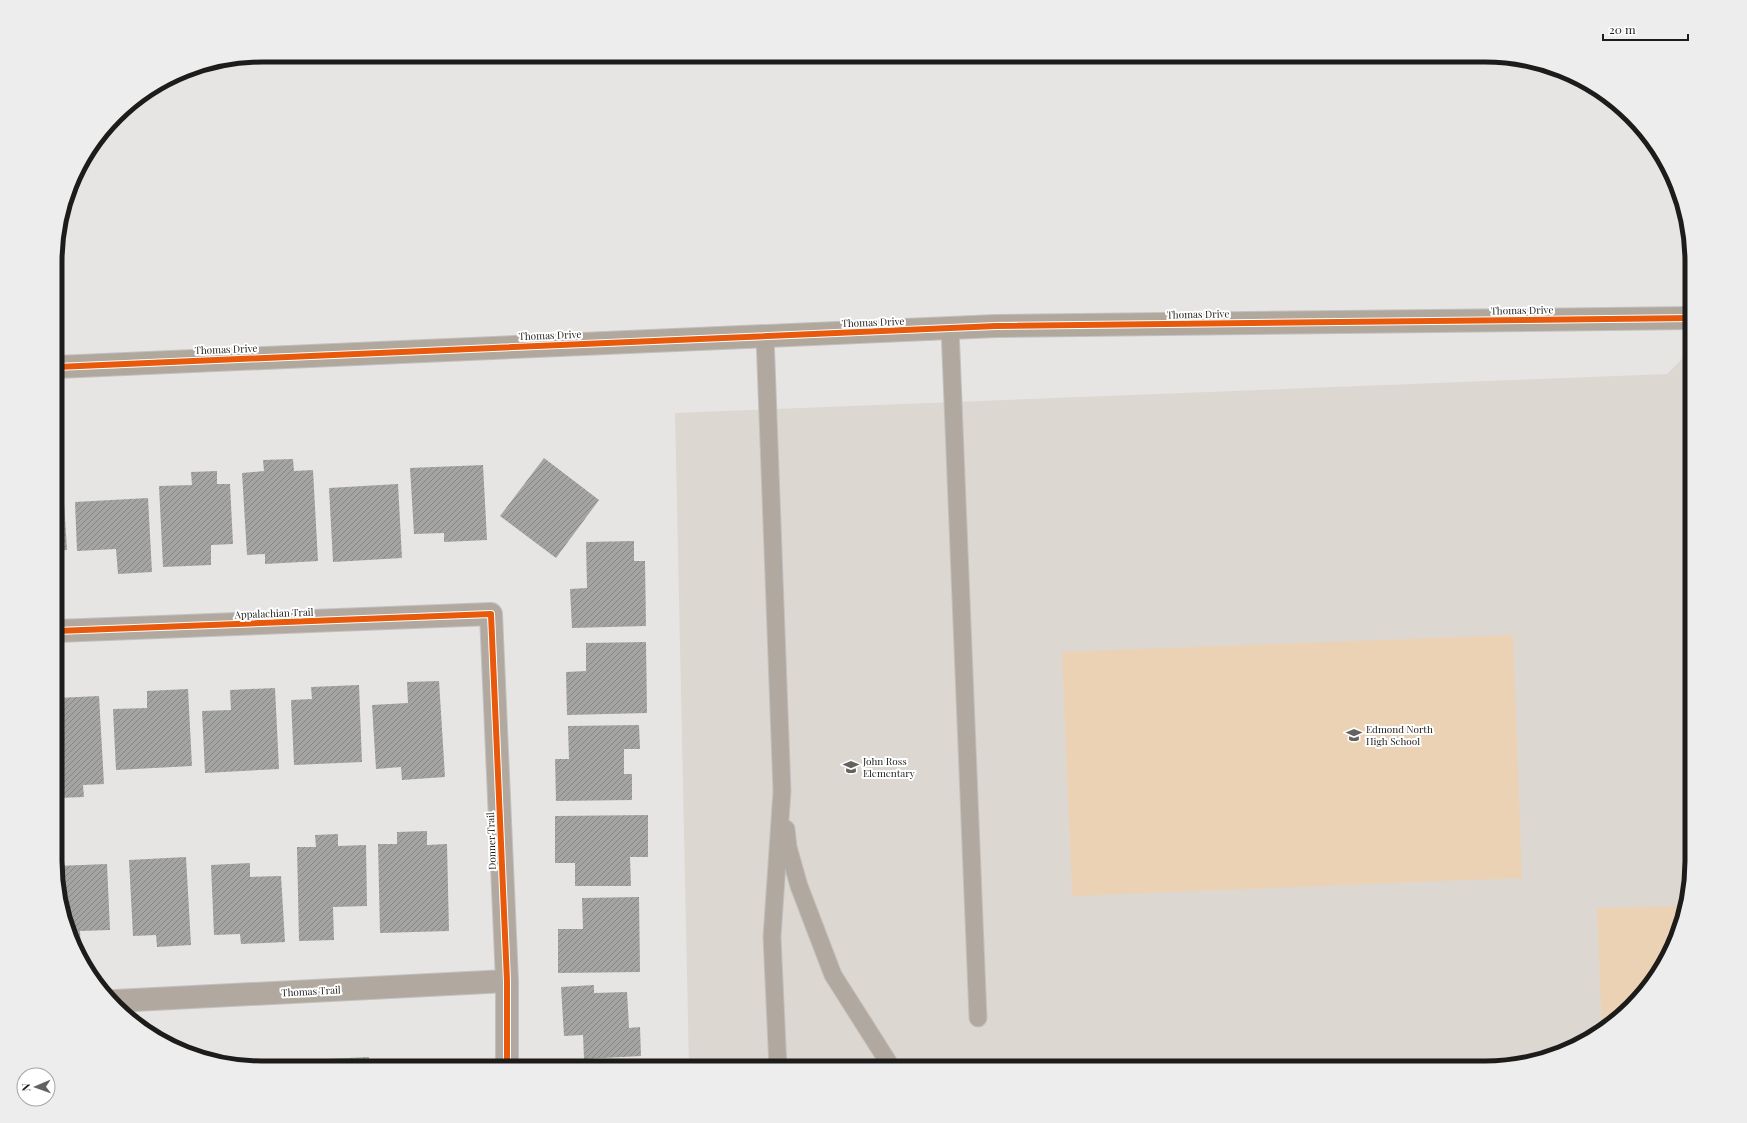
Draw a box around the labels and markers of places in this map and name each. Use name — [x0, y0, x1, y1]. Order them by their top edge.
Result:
place label: Edmond North High School — [1366, 722, 1433, 748]
school or university icon: Edmond North High School — [1345, 726, 1363, 744]
place label: John Ross Elementary — [862, 754, 915, 780]
school or university icon: John Ross Elementary — [842, 758, 860, 776]

